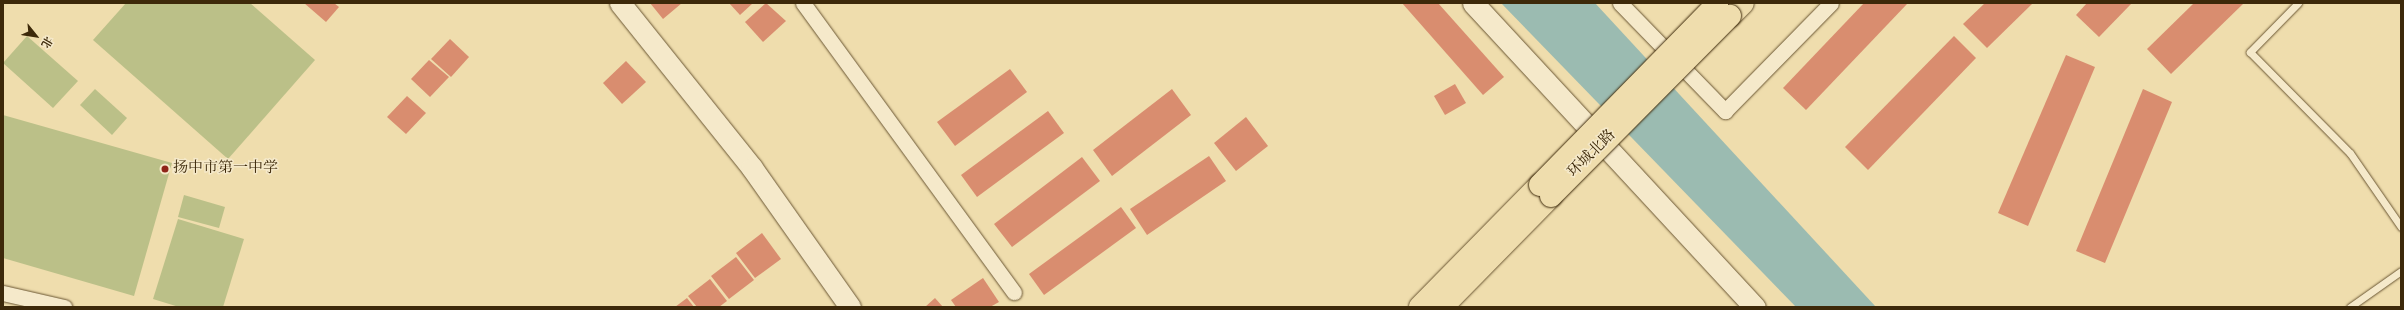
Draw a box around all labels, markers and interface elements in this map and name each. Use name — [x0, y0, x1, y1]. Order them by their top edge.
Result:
north arrow — [16, 16, 56, 56]
text: 北 — [37, 33, 56, 51]
street label: 环城北路 — [1564, 126, 1620, 182]
place label: 扬中市第一中学 — [173, 160, 278, 178]
marker: 扬中市第一中学 — [160, 164, 170, 174]

